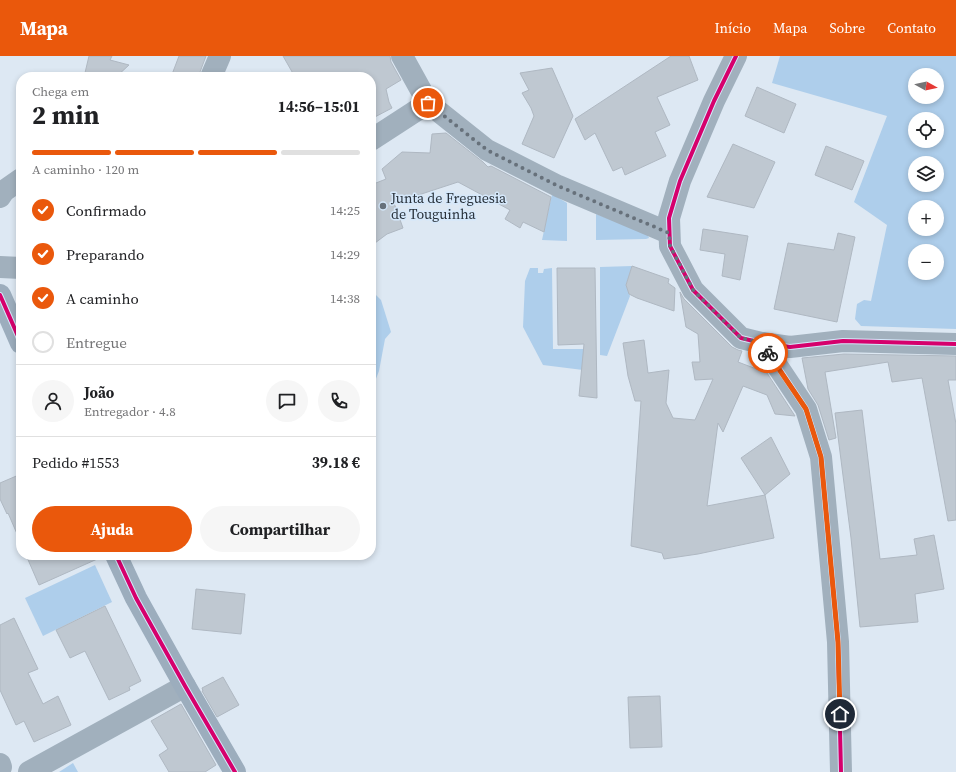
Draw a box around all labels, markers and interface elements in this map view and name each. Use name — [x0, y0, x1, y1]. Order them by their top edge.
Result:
text: Mapa — [20, 15, 68, 41]
text: Início — [714, 18, 751, 38]
text: Mapa — [773, 18, 807, 38]
text: Sobre — [829, 18, 865, 38]
text: Contato — [887, 18, 936, 38]
north arrow — [908, 68, 944, 104]
map controls — [908, 68, 944, 280]
text: Chega em — [32, 83, 89, 100]
pin — [411, 86, 445, 120]
icon: bag — [417, 92, 439, 114]
text: 14:56–15:01 — [278, 96, 360, 117]
text: 2 min — [32, 97, 99, 133]
button: locate — [908, 112, 944, 148]
button: layers — [908, 156, 944, 192]
text: A caminho · 120 m — [32, 161, 139, 178]
place label: Junta de Freguesia de Touguinha — [390, 188, 507, 224]
icon: check — [32, 199, 54, 221]
text: Confirmado — [66, 200, 146, 221]
button: + — [908, 200, 944, 236]
marker: Junta de Freguesia de Touguinha — [378, 201, 388, 211]
text: 14:25 — [330, 202, 360, 219]
icon: check — [32, 243, 54, 265]
text: Preparando — [66, 244, 144, 265]
button: − — [908, 244, 944, 280]
text: 14:29 — [330, 246, 360, 263]
icon: check — [32, 287, 54, 309]
text: A caminho — [66, 288, 139, 309]
text: 14:38 — [330, 290, 360, 307]
text: Entregue — [66, 332, 127, 353]
courier — [748, 333, 788, 373]
icon: bike — [757, 342, 779, 364]
button: person — [32, 380, 74, 422]
button: chat — [266, 380, 308, 422]
button: phone — [318, 380, 360, 422]
text: João — [84, 382, 114, 403]
text: Entregador · 4.8 — [84, 403, 176, 420]
text: Pedido #1553 — [32, 452, 119, 473]
text: 39.18 € — [312, 452, 360, 473]
button: Ajuda — [32, 506, 192, 552]
button: Compartilhar — [200, 506, 360, 552]
pin — [823, 697, 857, 731]
icon: home — [829, 703, 851, 725]

